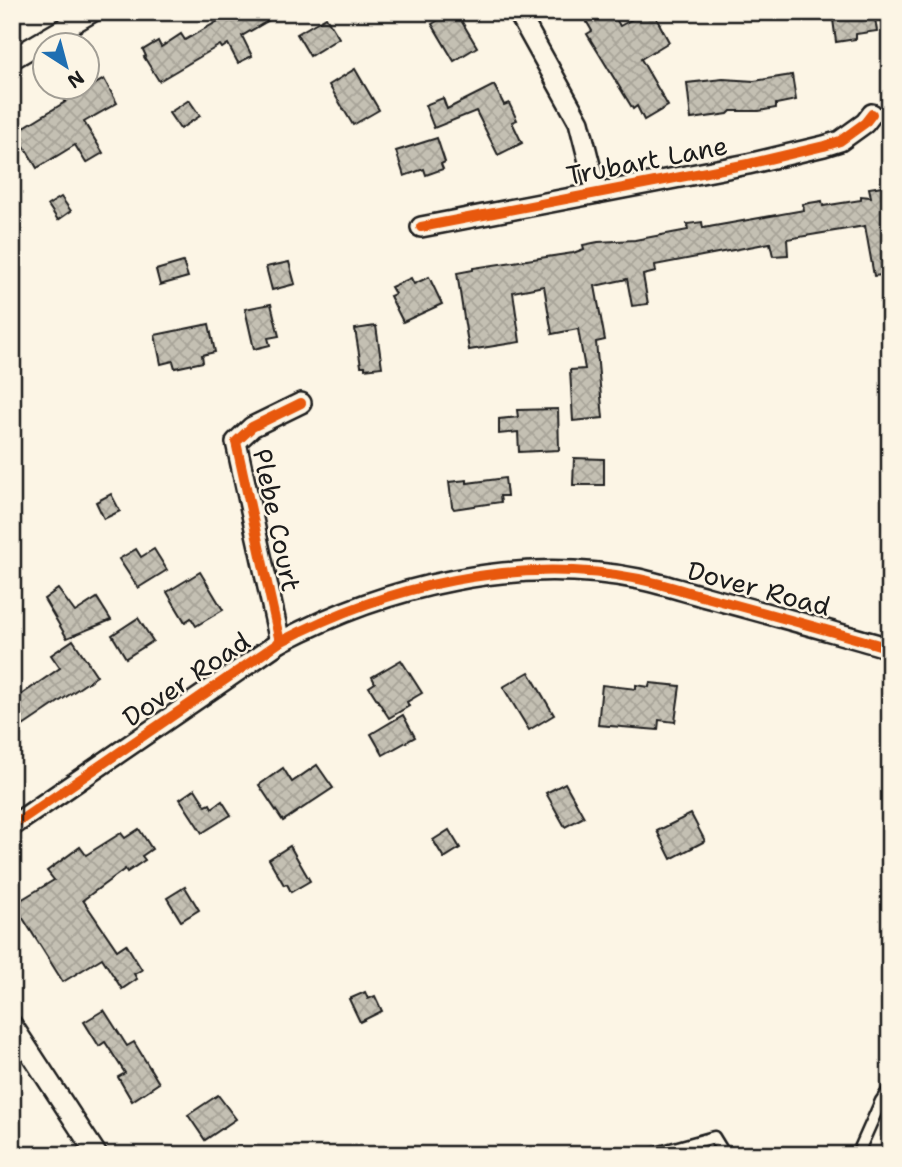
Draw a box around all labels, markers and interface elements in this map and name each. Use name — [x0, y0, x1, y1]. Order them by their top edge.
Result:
north arrow — [32, 32, 102, 102]
text: N — [62, 65, 89, 94]
street label: Trubart Lane — [563, 127, 731, 193]
street label: Plebe Court — [245, 445, 309, 595]
street label: Dover Road — [684, 552, 834, 624]
street label: Dover Road — [115, 624, 257, 734]

